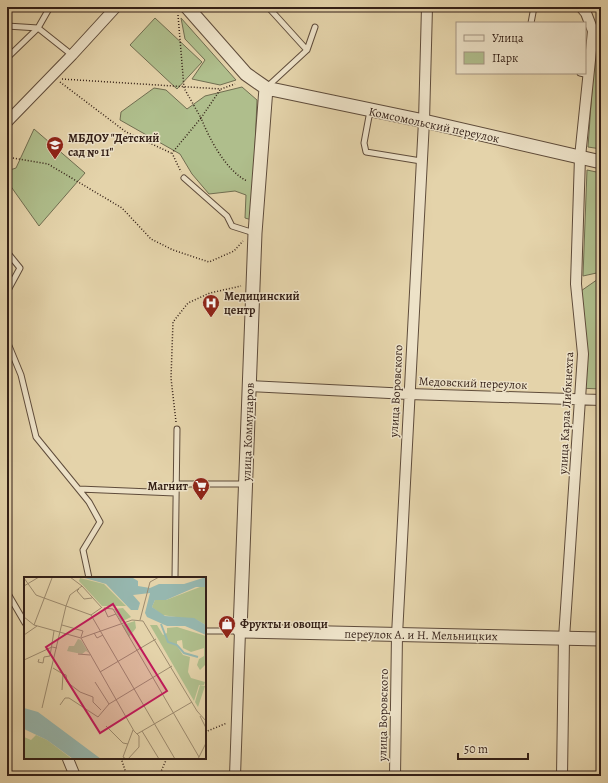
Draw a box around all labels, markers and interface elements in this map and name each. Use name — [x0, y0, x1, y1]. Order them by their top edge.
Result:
legend — [456, 22, 586, 74]
text: Улица — [492, 30, 524, 46]
text: Парк — [492, 50, 518, 66]
street label: Комсомольский переулок — [367, 103, 501, 147]
place label: МБДОУ "Детский сад № 11" — [68, 130, 159, 160]
school or university icon: МБДОУ "Детский сад № 11" — [45, 135, 65, 160]
place label: Медицинский центр — [224, 288, 300, 318]
hospital icon: Медицинский центр — [201, 293, 221, 318]
street label: улица Воровского — [386, 344, 406, 439]
street label: улица Карла Либкнехта — [555, 351, 577, 476]
street label: Медовский переулок — [418, 373, 528, 393]
street label: улица Коммунаров — [238, 382, 258, 482]
supermarket icon: Магнит — [191, 476, 211, 501]
place label: Магнит — [147, 478, 189, 494]
inset map — [24, 577, 206, 759]
shop icon: Фрукты и овощи — [217, 614, 237, 639]
place label: Фрукты и овощи — [240, 616, 328, 632]
street label: переулок А. и Н. Мельницких — [344, 626, 498, 644]
street label: улица Воровского — [374, 669, 392, 762]
scale bar — [458, 735, 528, 761]
text: 50 m — [464, 741, 488, 757]

